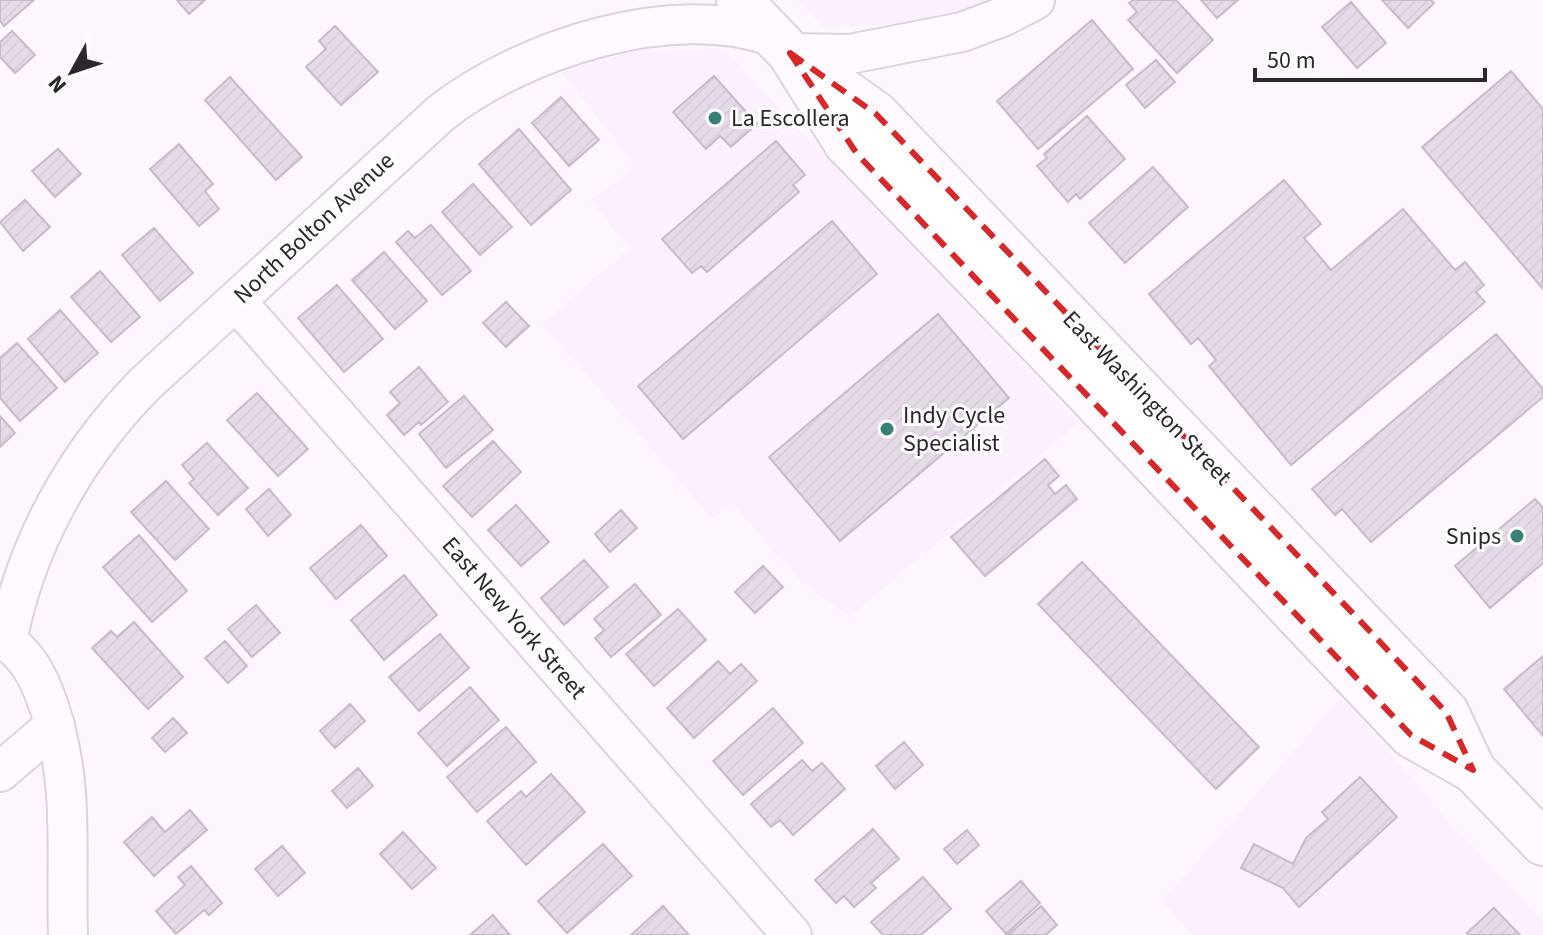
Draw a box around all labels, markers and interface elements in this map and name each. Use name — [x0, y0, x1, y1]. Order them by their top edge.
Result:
north arrow — [32, 32, 112, 112]
scale bar — [1255, 32, 1485, 82]
text: 50 m — [1267, 43, 1316, 78]
text: N — [40, 68, 74, 100]
place label: La Escollera — [731, 101, 850, 136]
marker: La Escollera — [706, 109, 724, 127]
street label: North Bolton Avenue — [226, 144, 402, 312]
street label: East Washington Street — [1054, 303, 1240, 493]
place label: Indy Cycle Specialist — [903, 398, 1005, 461]
marker: Indy Cycle Specialist — [878, 420, 896, 438]
place label: Snips — [1446, 519, 1501, 554]
marker: Snips — [1508, 527, 1526, 545]
street label: East New York Street — [433, 529, 595, 707]

